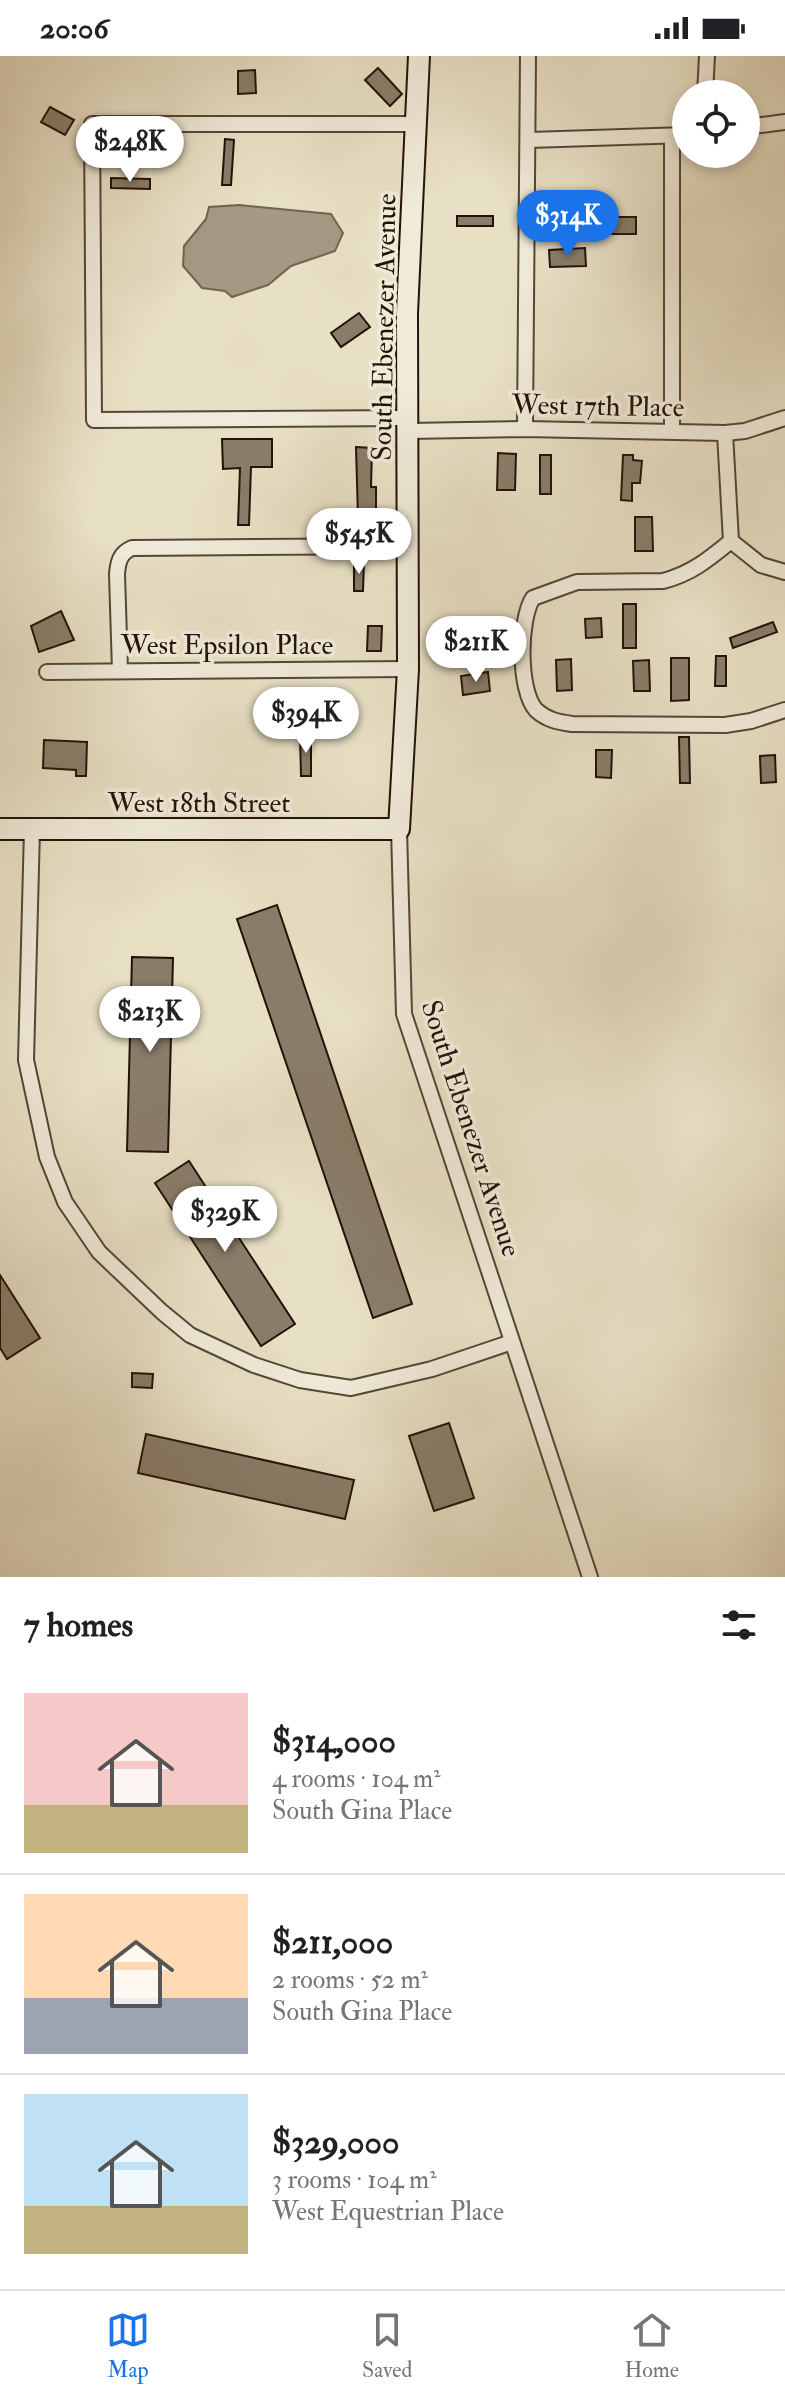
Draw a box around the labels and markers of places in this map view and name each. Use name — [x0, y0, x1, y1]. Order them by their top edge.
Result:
pin: $248K — [74, 116, 186, 184]
pin: $314K — [512, 190, 624, 258]
pin: $545K — [303, 508, 415, 576]
pin: $211K — [420, 616, 532, 684]
pin: $394K — [250, 687, 362, 755]
pin: $213K — [94, 986, 206, 1054]
pin: $329K — [169, 1186, 281, 1254]

